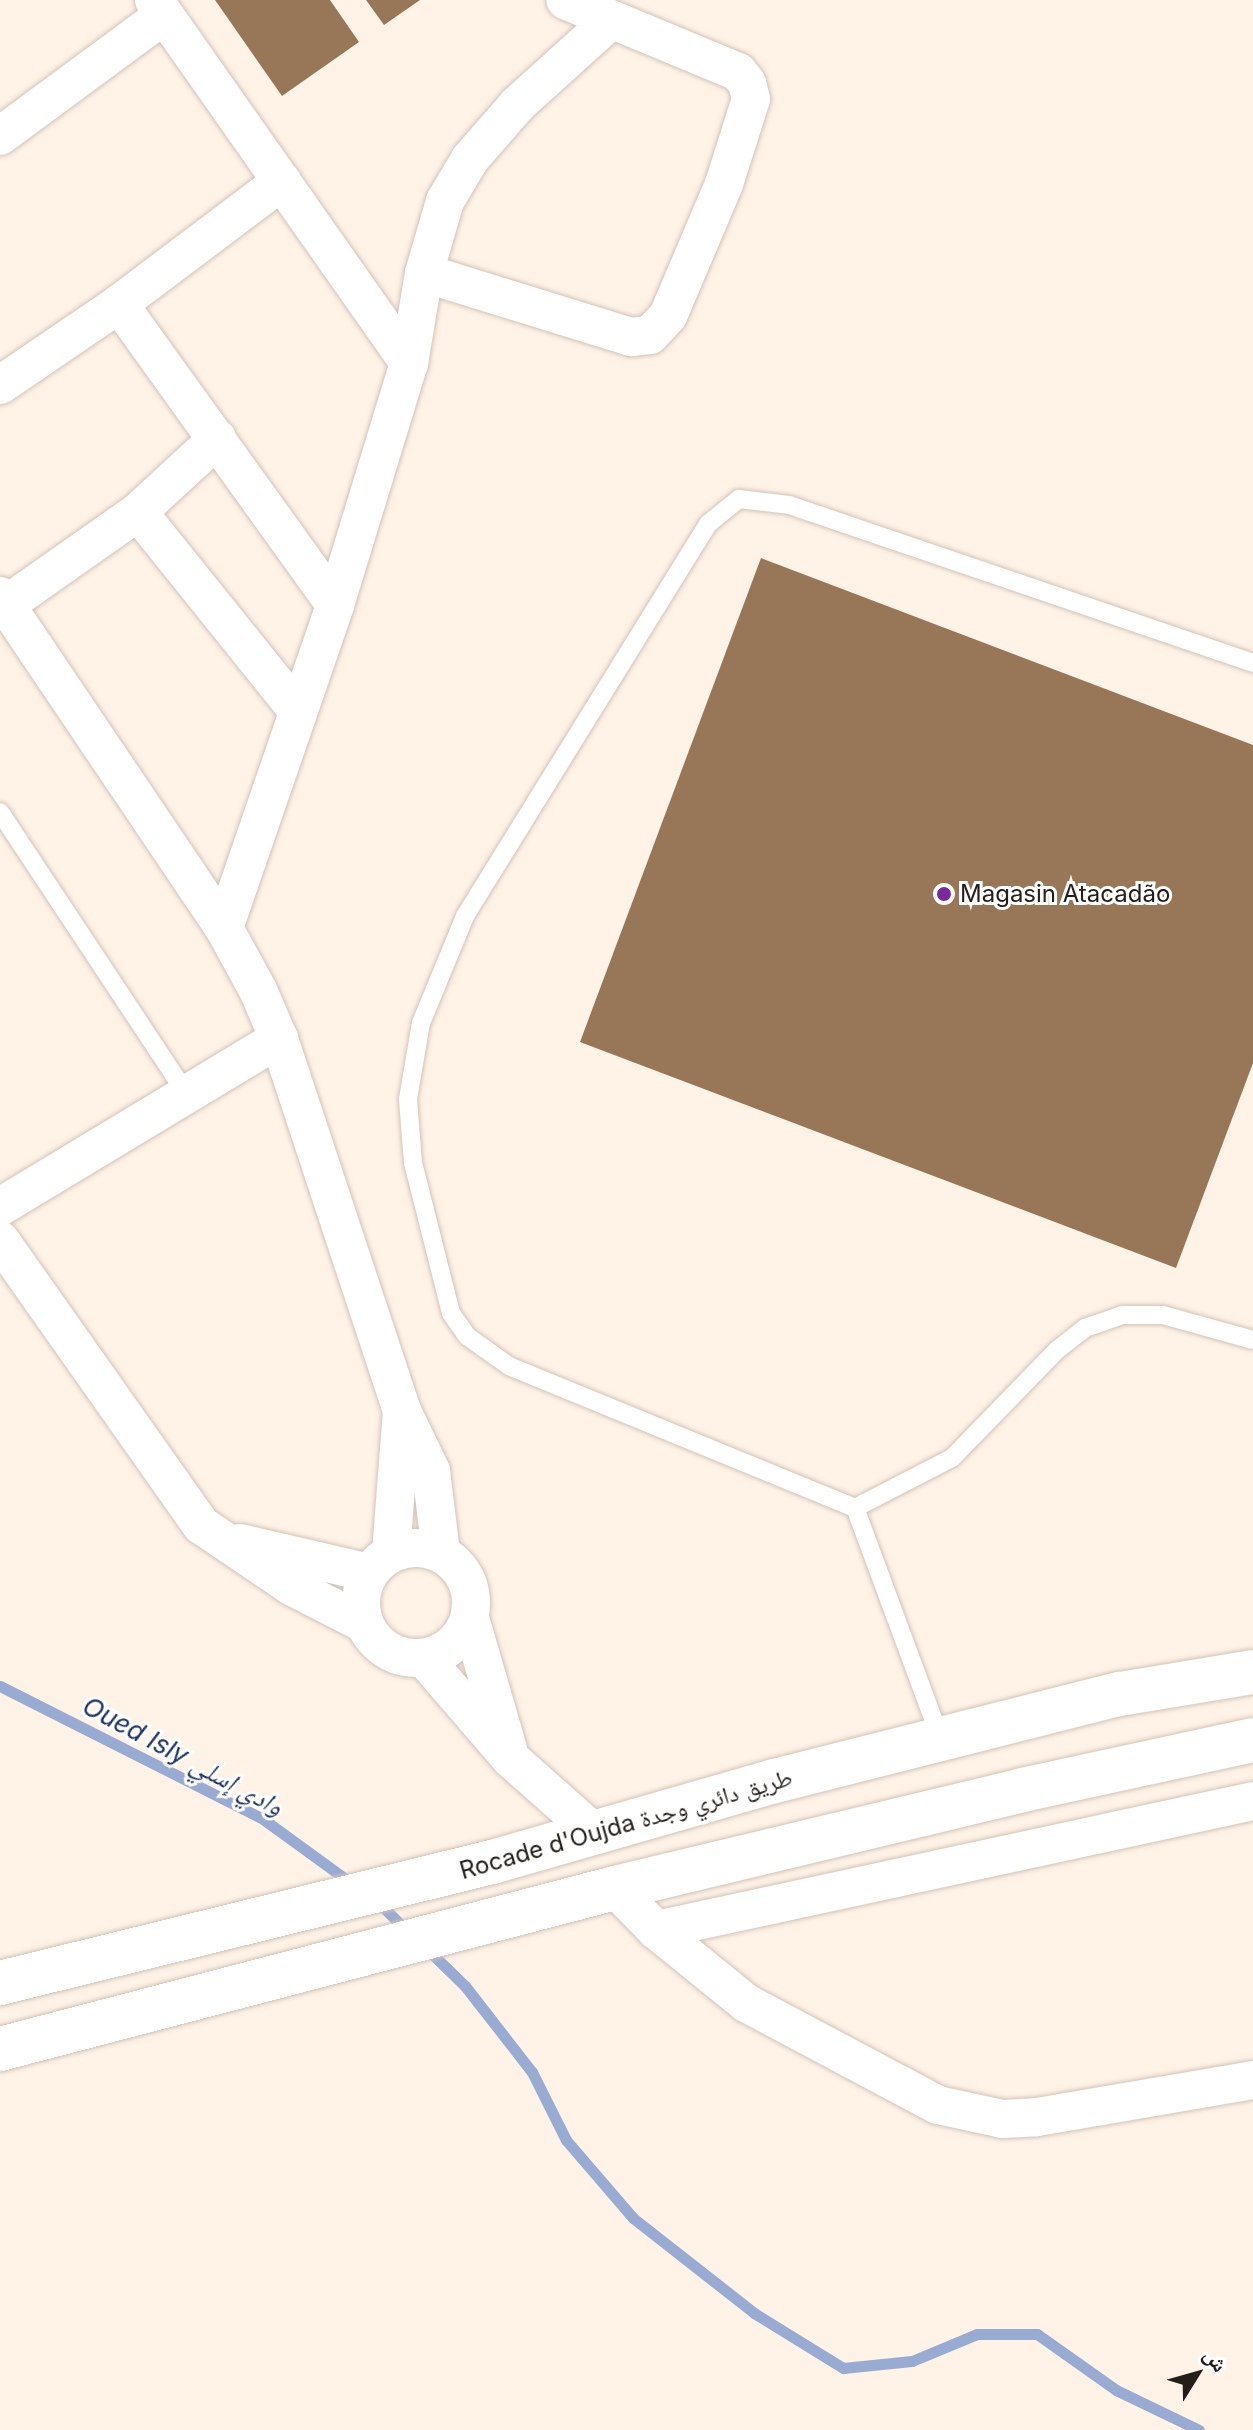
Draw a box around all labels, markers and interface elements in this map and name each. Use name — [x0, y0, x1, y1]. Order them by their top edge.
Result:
place label: Magasin Atacadão — [960, 880, 1170, 908]
marker: Magasin Atacadão — [935, 885, 953, 903]
water label: Oued Isly وادي إسلي — [77, 1690, 289, 1822]
street label: Rocade d'Oujda طريق دائري وجدة — [456, 1763, 796, 1885]
north arrow — [1157, 2334, 1237, 2414]
text: ش — [1199, 2342, 1234, 2377]

